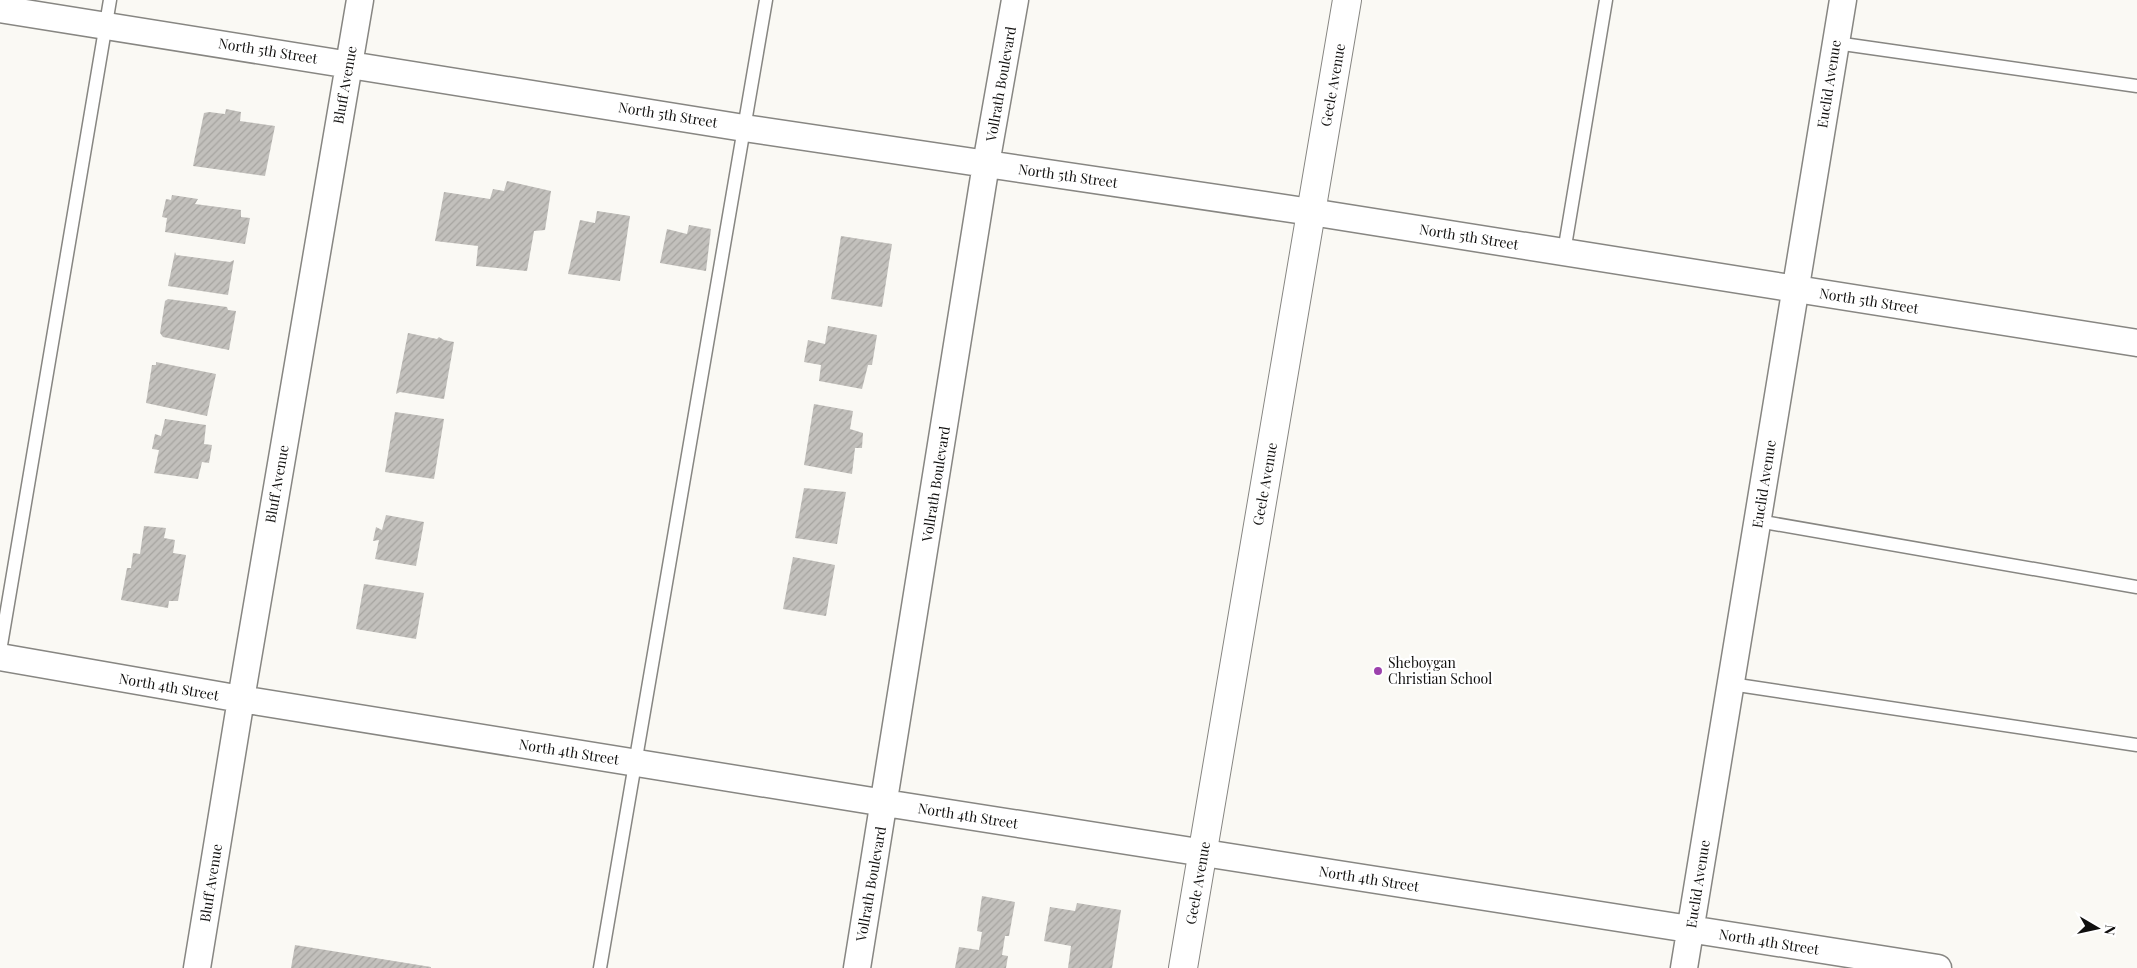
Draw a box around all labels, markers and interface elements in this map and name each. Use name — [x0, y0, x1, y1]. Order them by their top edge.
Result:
street label: Vollrath Boulevard — [981, 25, 1020, 144]
street label: North 5th Street — [217, 33, 320, 68]
street label: Euclid Avenue — [1812, 39, 1845, 129]
street label: Geele Avenue — [1316, 42, 1349, 128]
street label: Bluff Avenue — [328, 44, 361, 126]
street label: North 5th Street — [617, 97, 720, 132]
street label: North 5th Street — [1017, 159, 1120, 192]
street label: North 5th Street — [1418, 219, 1521, 254]
street label: North 5th Street — [1818, 283, 1921, 318]
street label: Vollrath Boulevard — [917, 425, 954, 544]
street label: Euclid Avenue — [1747, 439, 1780, 529]
street label: Geele Avenue — [1248, 441, 1281, 527]
street label: Bluff Avenue — [260, 443, 293, 525]
place label: Sheboygan Christian School — [1388, 653, 1492, 688]
marker: Sheboygan Christian School — [1372, 665, 1384, 677]
street label: North 4th Street — [118, 668, 222, 705]
street label: North 4th Street — [518, 734, 622, 769]
street label: North 4th Street — [917, 798, 1021, 833]
street label: Vollrath Boulevard — [851, 825, 890, 944]
street label: Euclid Avenue — [1681, 839, 1714, 929]
street label: Geele Avenue — [1181, 840, 1214, 926]
street label: Bluff Avenue — [195, 842, 226, 923]
street label: North 4th Street — [1318, 861, 1422, 896]
north arrow — [2072, 903, 2122, 953]
street label: North 4th Street — [1718, 924, 1822, 959]
text: N — [2100, 924, 2121, 937]

